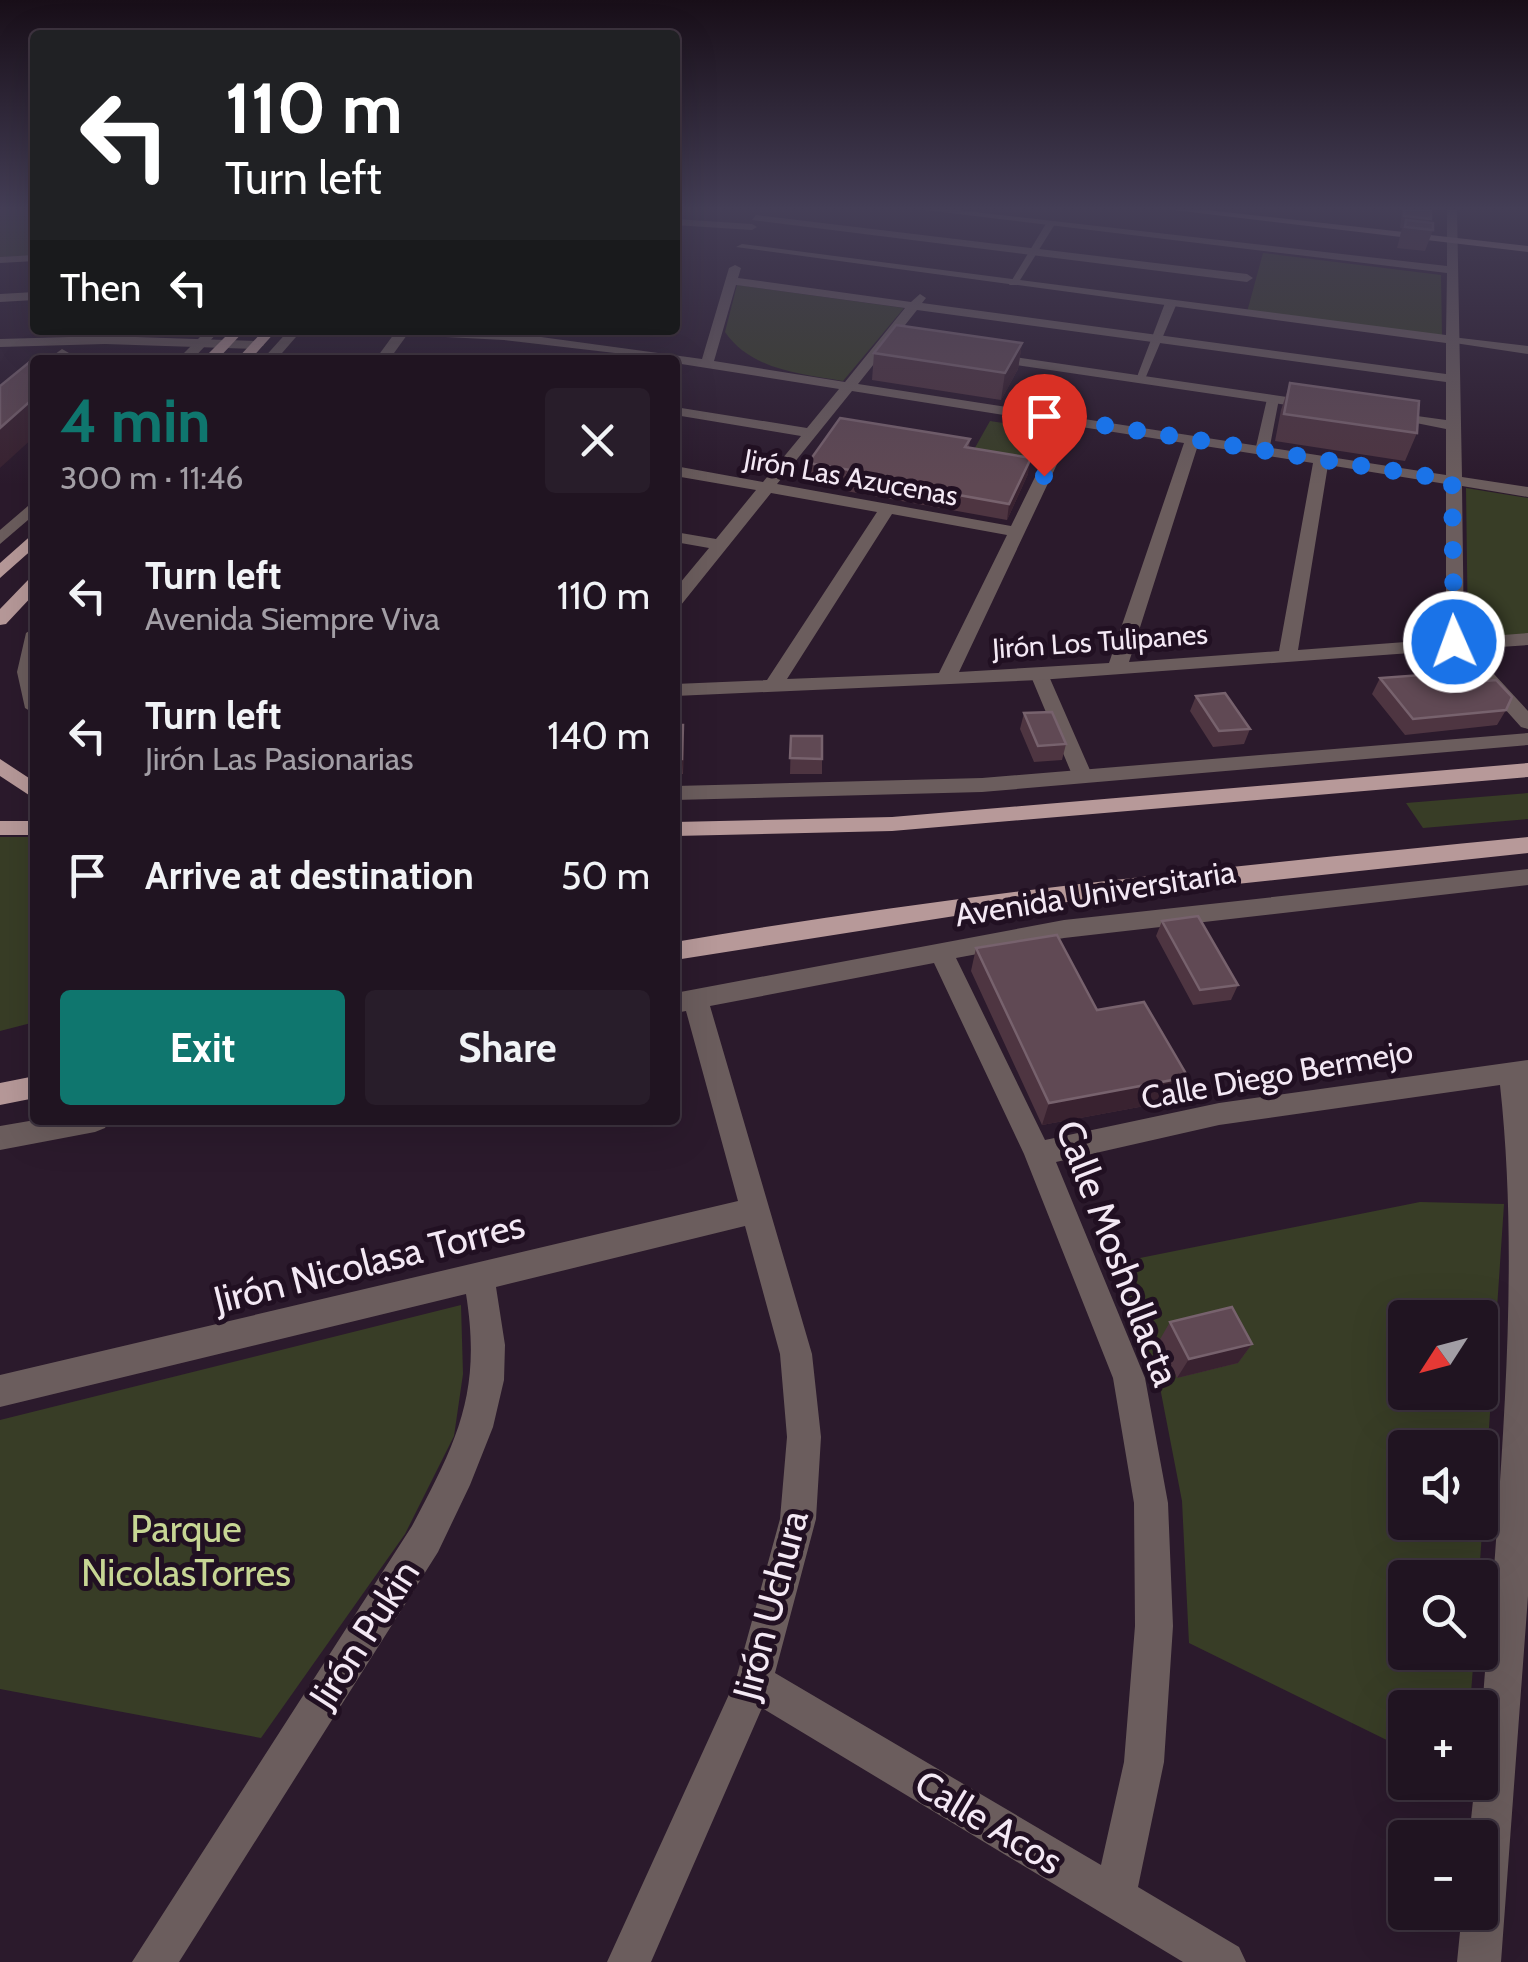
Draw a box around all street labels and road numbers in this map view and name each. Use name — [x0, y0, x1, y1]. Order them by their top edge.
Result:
street label: Jirón Las Azucenas — [740, 441, 961, 513]
street label: Jirón Los Tulipanes — [990, 617, 1209, 666]
street label: Avenida Universitaria — [952, 851, 1239, 934]
street label: Calle Diego Bermejo — [1138, 1031, 1416, 1117]
street label: Calle Moshollacta — [1046, 1114, 1190, 1392]
street label: Jirón Nicolasa Torres — [208, 1201, 529, 1324]
street label: Jirón Uchura — [722, 1505, 818, 1706]
street label: Jirón Pukin — [298, 1551, 429, 1718]
street label: Calle Acos — [907, 1760, 1071, 1884]

